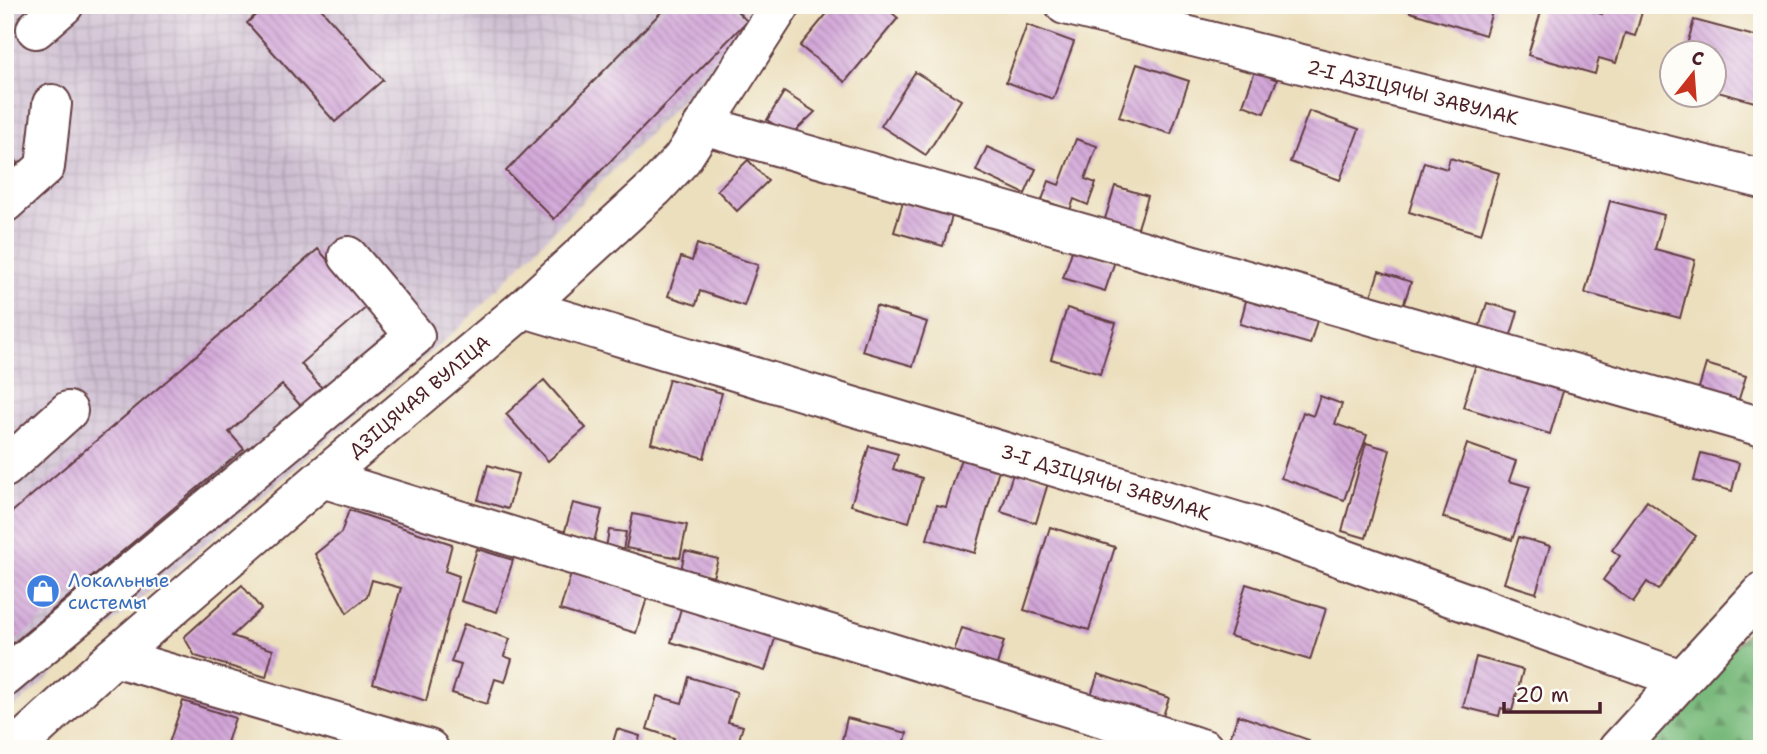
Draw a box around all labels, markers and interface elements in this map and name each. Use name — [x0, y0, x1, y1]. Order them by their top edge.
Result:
north arrow — [1658, 38, 1728, 108]
text: С — [1689, 45, 1707, 72]
street label: 2-І ДЗІЦЯЧЫ ЗАВУЛАК — [1304, 54, 1521, 131]
street label: ДЗІЦЯЧАЯ ВУЛІЦА — [343, 330, 495, 463]
street label: 3-І ДЗІЦЯЧЫ ЗАВУЛАК — [998, 439, 1214, 526]
place label: Локальные системы — [68, 568, 170, 615]
shop icon: Локальные системы — [24, 572, 62, 610]
scale bar — [1504, 670, 1601, 714]
text: 20 m — [1515, 681, 1569, 709]

